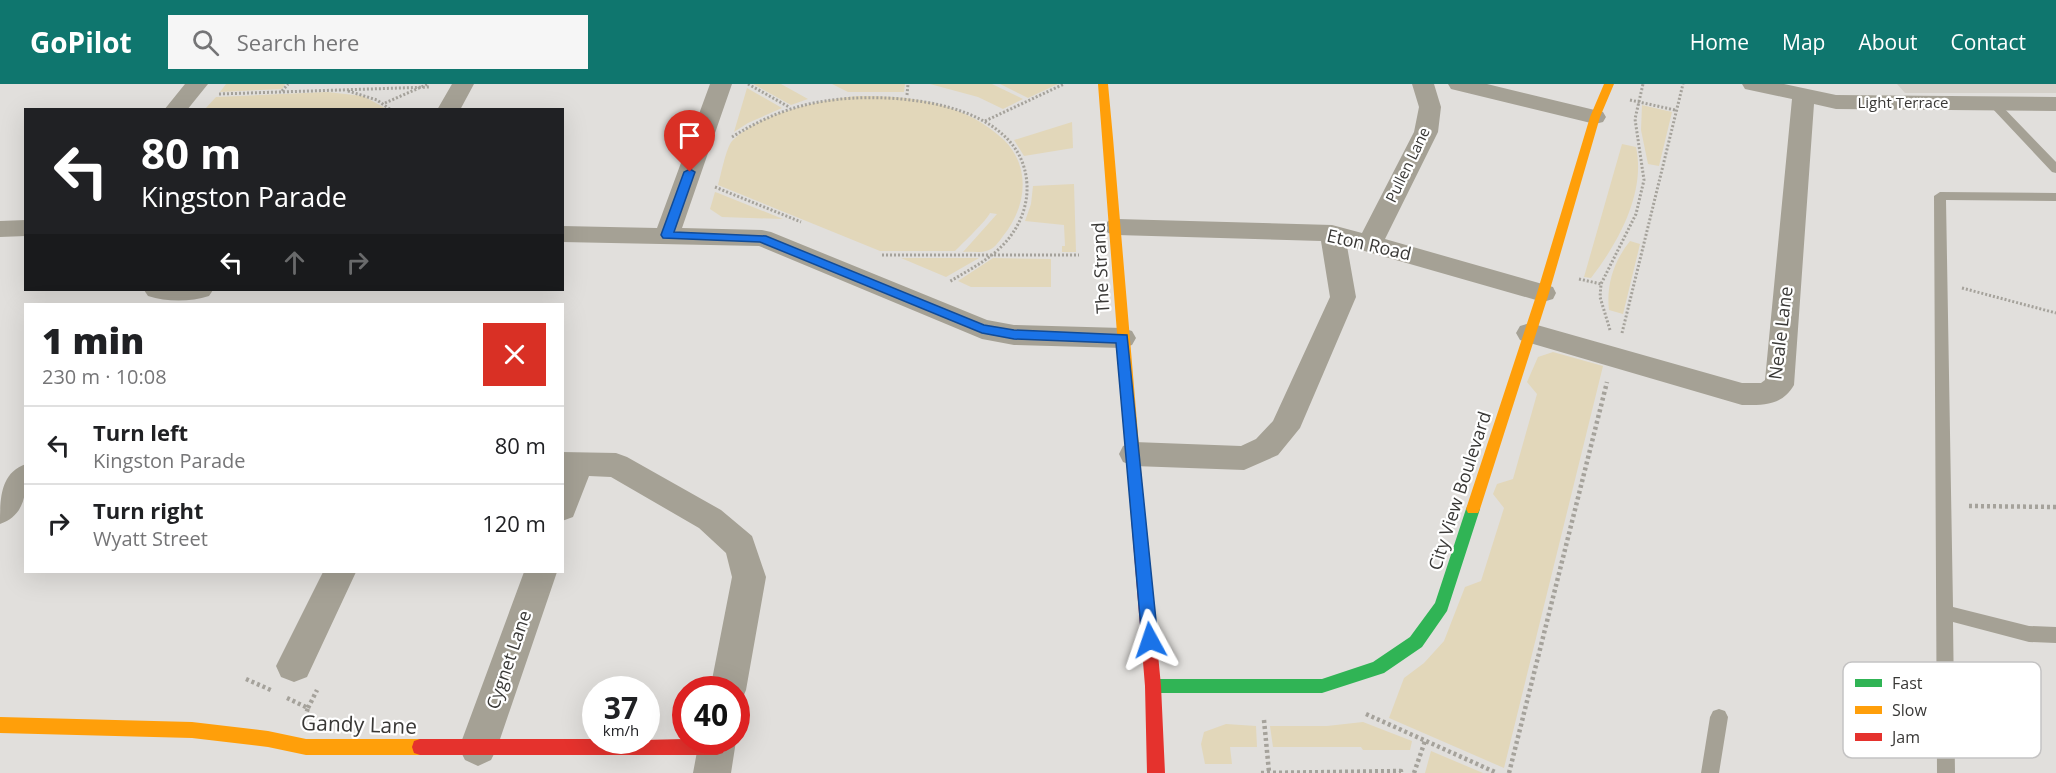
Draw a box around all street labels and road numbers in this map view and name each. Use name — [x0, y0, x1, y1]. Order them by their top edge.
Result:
street label: Light Terrace — [1857, 92, 1949, 112]
street label: Pullen Lane — [1380, 124, 1434, 205]
street label: The Strand — [1086, 222, 1114, 314]
street label: Eton Road — [1325, 223, 1414, 265]
street label: Neale Lane — [1762, 285, 1798, 381]
street label: City View Boulevard — [1422, 408, 1496, 573]
street label: Cygnet Lane — [480, 607, 536, 712]
street label: Gandy Lane — [301, 708, 417, 740]

